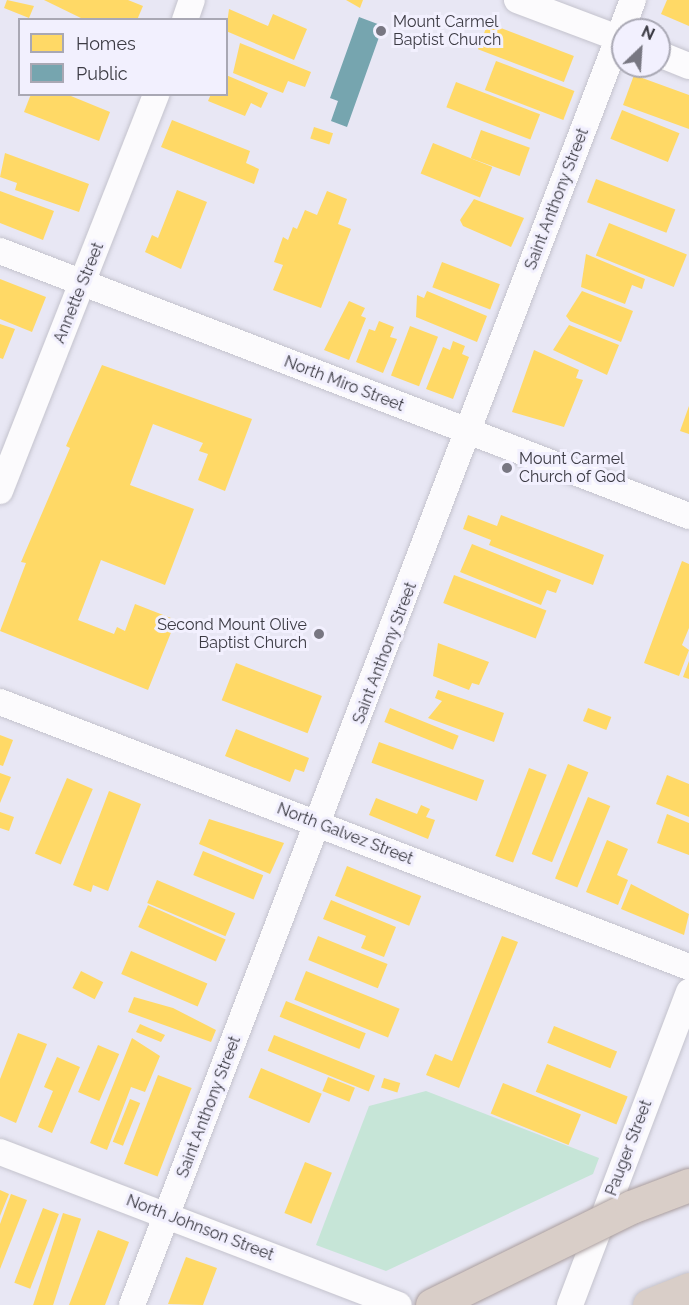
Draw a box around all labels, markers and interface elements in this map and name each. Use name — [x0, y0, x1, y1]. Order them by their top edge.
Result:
place label: Mount Carmel Baptist Church — [393, 12, 501, 50]
legend — [18, 18, 228, 96]
north arrow — [611, 18, 671, 78]
text: N — [638, 22, 658, 44]
marker: Mount Carmel Baptist Church — [374, 24, 388, 38]
text: Homes — [76, 33, 136, 54]
text: Public — [76, 63, 128, 84]
street label: Saint Anthony Street — [521, 125, 593, 273]
street label: Annette Street — [50, 240, 108, 346]
street label: North Miro Street — [281, 352, 407, 416]
place label: Mount Carmel Church of God — [519, 449, 626, 487]
marker: Mount Carmel Church of God — [500, 461, 514, 475]
street label: Saint Anthony Street — [349, 579, 421, 727]
place label: Second Mount Olive Baptist Church — [157, 615, 307, 653]
marker: Second Mount Olive Baptist Church — [312, 627, 326, 641]
street label: North Galvez Street — [274, 799, 416, 869]
street label: Saint Anthony Street — [173, 1033, 245, 1181]
street label: Pauger Street — [602, 1097, 656, 1199]
street label: North Johnson Street — [123, 1191, 277, 1265]

